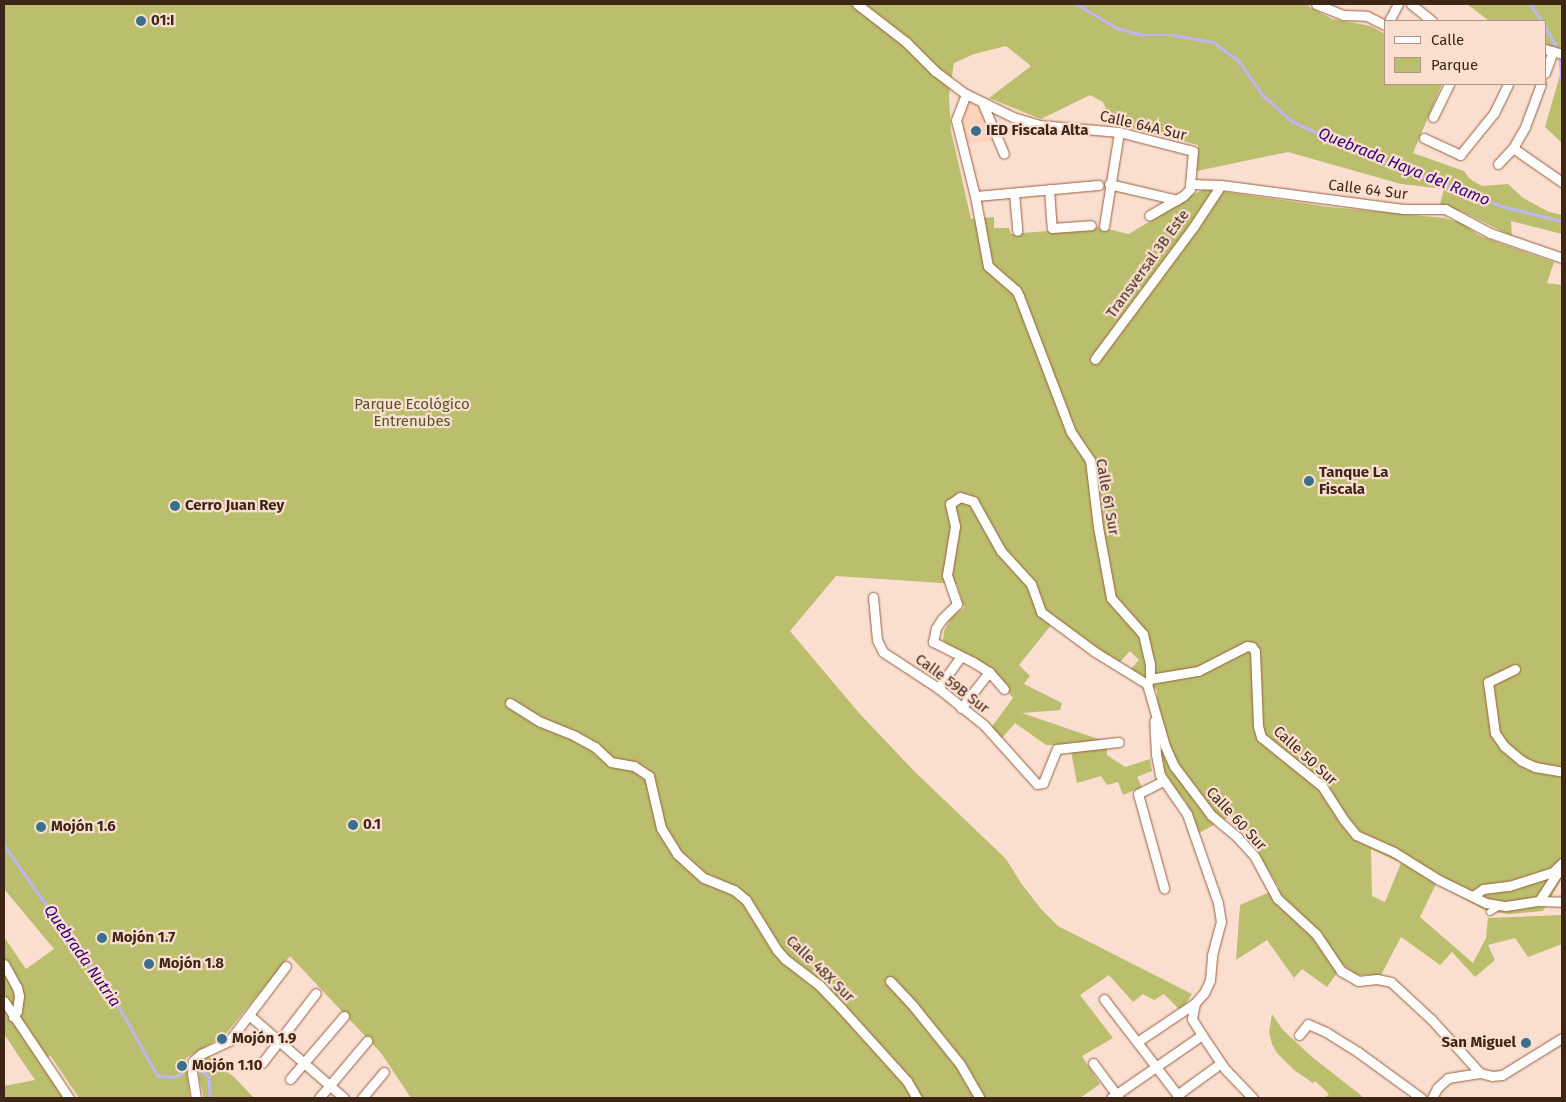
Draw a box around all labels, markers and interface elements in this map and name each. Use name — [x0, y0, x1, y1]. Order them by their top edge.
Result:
place label: 01:I — [151, 12, 174, 30]
marker: 01:I — [135, 15, 147, 27]
legend — [1384, 20, 1546, 85]
text: Calle — [1431, 31, 1464, 49]
text: Parque — [1431, 56, 1478, 74]
street label: Calle 64A Sur — [1098, 107, 1188, 145]
place label: IED Fiscala Alta — [986, 122, 1088, 140]
water label: Quebrada Haya del Ramo — [1315, 124, 1493, 210]
marker: IED Fiscala Alta — [970, 125, 982, 137]
street label: Calle 64 Sur — [1327, 176, 1409, 204]
street label: Transversal 3B Este — [1103, 206, 1193, 322]
park label: Parque Ecológico Entrenubes — [354, 395, 470, 430]
street label: Calle 61 Sur — [1091, 457, 1123, 537]
place label: Tanque La Fiscala — [1319, 463, 1388, 498]
marker: Tanque La Fiscala — [1303, 475, 1315, 487]
place label: Cerro Juan Rey — [185, 497, 284, 515]
marker: Cerro Juan Rey — [169, 500, 181, 512]
street label: Calle 59B Sur — [911, 650, 993, 718]
street label: Calle 50 Sur — [1269, 723, 1341, 789]
street label: Calle 60 Sur — [1202, 784, 1270, 854]
place label: 0.1 — [363, 816, 381, 834]
place label: Mojón 1.6 — [51, 818, 116, 836]
marker: 0.1 — [347, 819, 359, 831]
marker: Mojón 1.6 — [35, 821, 47, 833]
water label: Quebrada Nutria — [40, 901, 124, 1011]
place label: Mojón 1.7 — [112, 929, 175, 947]
marker: Mojón 1.7 — [96, 932, 108, 944]
street label: Calle 48X Sur — [782, 932, 858, 1006]
place label: Mojón 1.8 — [159, 955, 224, 973]
marker: Mojón 1.8 — [143, 958, 155, 970]
place label: Mojón 1.9 — [232, 1030, 296, 1048]
marker: Mojón 1.9 — [216, 1033, 228, 1045]
place label: San Miguel — [1442, 1034, 1516, 1052]
marker: San Miguel — [1520, 1037, 1532, 1049]
place label: Mojón 1.10 — [192, 1057, 263, 1075]
marker: Mojón 1.10 — [176, 1060, 188, 1072]

